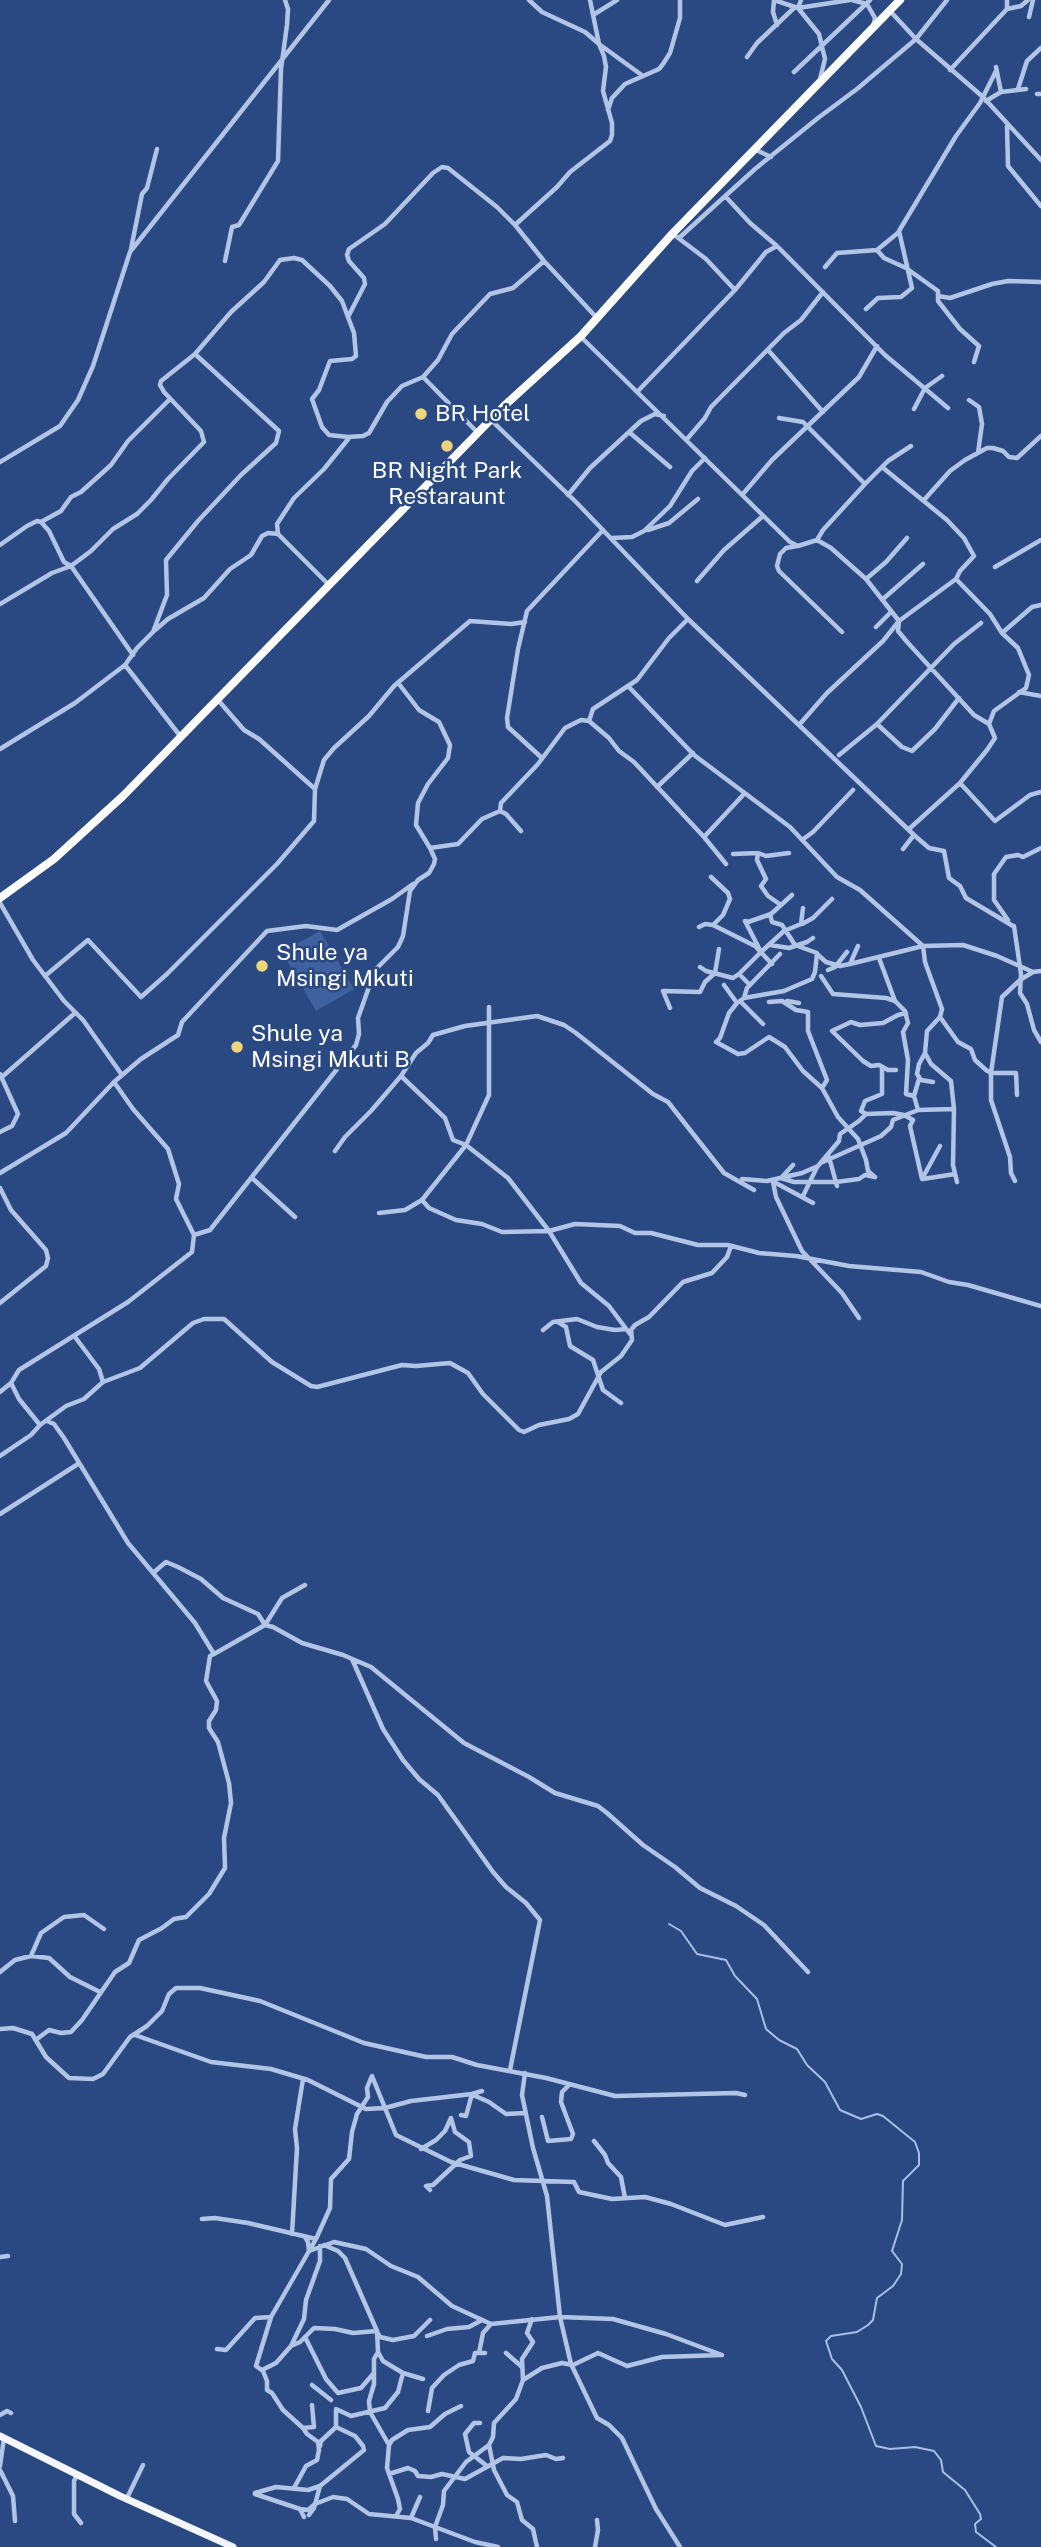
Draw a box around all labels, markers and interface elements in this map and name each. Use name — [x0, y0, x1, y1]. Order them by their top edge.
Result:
place label: BR Hotel — [435, 400, 530, 428]
marker: BR Hotel — [413, 406, 429, 422]
marker: BR Night Park Restaraunt — [439, 438, 455, 454]
place label: BR Night Park Restaraunt — [372, 457, 522, 511]
place label: Shule ya Msingi Mkuti — [276, 939, 414, 993]
marker: Shule ya Msingi Mkuti — [254, 958, 270, 974]
place label: Shule ya Msingi Mkuti B — [251, 1020, 410, 1074]
marker: Shule ya Msingi Mkuti B — [229, 1039, 245, 1055]

